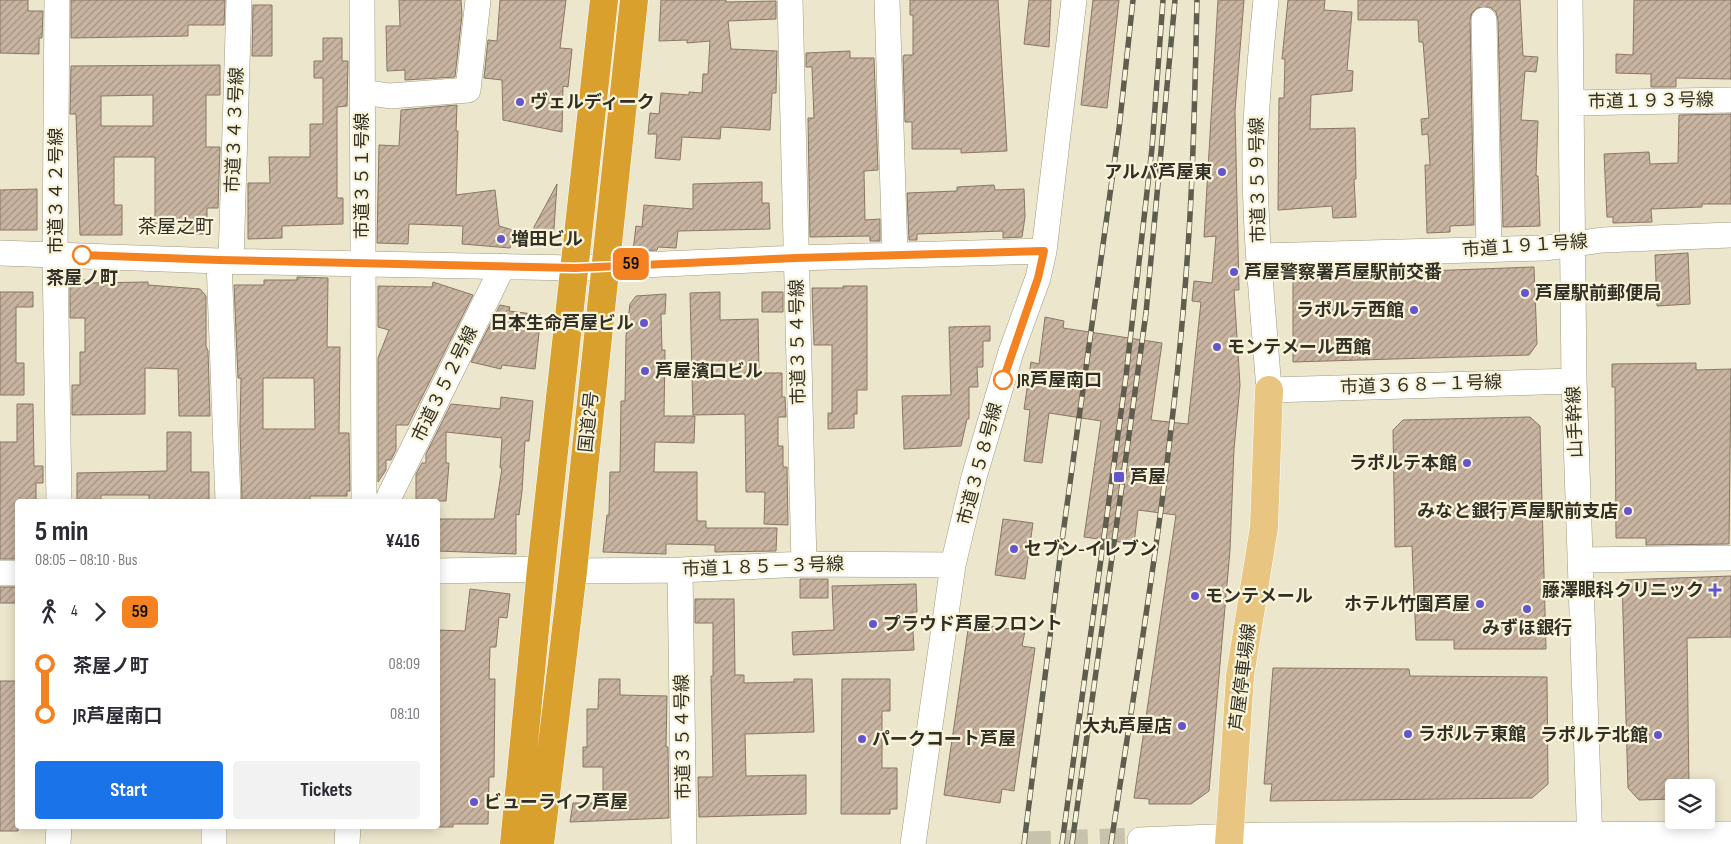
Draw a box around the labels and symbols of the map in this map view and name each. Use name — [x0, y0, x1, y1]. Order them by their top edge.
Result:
street label: 市道３４３号線 — [222, 67, 248, 193]
street label: 市道１９３号線 — [1588, 89, 1714, 113]
place label: ヴェルディーク — [530, 91, 655, 113]
marker: ヴェルディーク — [514, 96, 526, 108]
street label: 市道３５１号線 — [352, 113, 373, 239]
street label: 市道３５９号線 — [1246, 117, 1270, 243]
street label: 市道３４２号線 — [46, 128, 67, 254]
place label: アルパ芦屋東 — [1104, 162, 1212, 183]
marker: アルパ芦屋東 — [1216, 166, 1228, 178]
district label: 茶屋之町 — [138, 216, 214, 239]
place label: 増田ビル — [511, 229, 583, 250]
street label: 市道１９１号線 — [1461, 231, 1589, 261]
marker: 増田ビル — [495, 233, 507, 245]
marker: 茶屋ノ町 — [72, 245, 92, 265]
line badge: 59 — [608, 248, 654, 280]
place label: 芦屋警察署芦屋駅前交番 — [1244, 262, 1442, 283]
marker: 芦屋警察署芦屋駅前交番 — [1228, 266, 1240, 278]
place label: 茶屋ノ町 — [46, 268, 118, 289]
street label: 市道３５４号線 — [786, 279, 810, 405]
place label: 芦屋駅前郵便局 — [1535, 283, 1661, 304]
marker: 芦屋駅前郵便局 — [1519, 287, 1531, 299]
place label: ラポルテ西館 — [1296, 300, 1404, 321]
marker: ラポルテ西館 — [1408, 304, 1420, 316]
place label: 日本生命芦屋ビル — [490, 313, 634, 334]
marker: 日本生命芦屋ビル — [638, 317, 650, 329]
street label: 市道３５２号線 — [408, 323, 482, 445]
place label: モンテメール西館 — [1227, 337, 1371, 358]
marker: モンテメール西館 — [1211, 341, 1223, 353]
place label: 芦屋濱口ビル — [655, 361, 763, 382]
marker: 芦屋濱口ビル — [639, 365, 651, 377]
marker: JR芦屋南口 — [993, 370, 1013, 390]
place label: JR芦屋南口 — [1016, 370, 1102, 391]
street label: 市道３６８－１号線 — [1340, 372, 1502, 398]
street label: 山手幹線 — [1563, 386, 1587, 458]
street label: 国道2号 — [575, 390, 603, 454]
street label: 市道３５８号線 — [954, 400, 1006, 528]
place label: ラポルテ本館 — [1349, 453, 1457, 474]
marker: ラポルテ本館 — [1461, 457, 1473, 469]
place label: 芦屋 — [1130, 467, 1166, 488]
marker: 芦屋 — [1112, 470, 1126, 484]
place label: みなと銀行 芦屋駅前支店 — [1417, 500, 1618, 522]
marker: みなと銀行 芦屋駅前支店 — [1622, 505, 1634, 517]
place label: セブン-イレブン — [1024, 539, 1157, 560]
marker: セブン-イレブン — [1008, 543, 1020, 555]
street label: 市道１８５－３号線 — [682, 554, 844, 580]
place label: 藤澤眼科クリニック — [1542, 580, 1704, 601]
marker: 藤澤眼科クリニック — [1708, 583, 1722, 597]
place label: モンテメール — [1205, 586, 1313, 607]
marker: モンテメール — [1189, 590, 1201, 602]
place label: ホテル竹園芦屋 — [1344, 594, 1470, 615]
marker: ホテル竹園芦屋 — [1474, 598, 1486, 610]
marker: みずほ銀行 — [1521, 603, 1533, 615]
place label: プラウド芦屋フロント — [883, 614, 1063, 635]
place label: みずほ銀行 — [1482, 617, 1572, 639]
marker: プラウド芦屋フロント — [867, 618, 879, 630]
street label: 芦屋停車場線 — [1226, 622, 1260, 732]
street label: 市道３５４号線 — [671, 674, 695, 800]
place label: 大丸芦屋店 — [1082, 716, 1172, 737]
marker: 大丸芦屋店 — [1176, 720, 1188, 732]
place label: ラポルテ東館 — [1418, 724, 1526, 745]
place label: ラポルテ北館 — [1540, 725, 1648, 746]
marker: ラポルテ東館 — [1402, 728, 1414, 740]
place label: パークコート芦屋 — [872, 729, 1016, 750]
marker: ラポルテ北館 — [1652, 729, 1664, 741]
marker: パークコート芦屋 — [856, 733, 868, 745]
place label: ビューライフ芦屋 — [484, 792, 628, 813]
marker: ビューライフ芦屋 — [468, 796, 480, 808]

